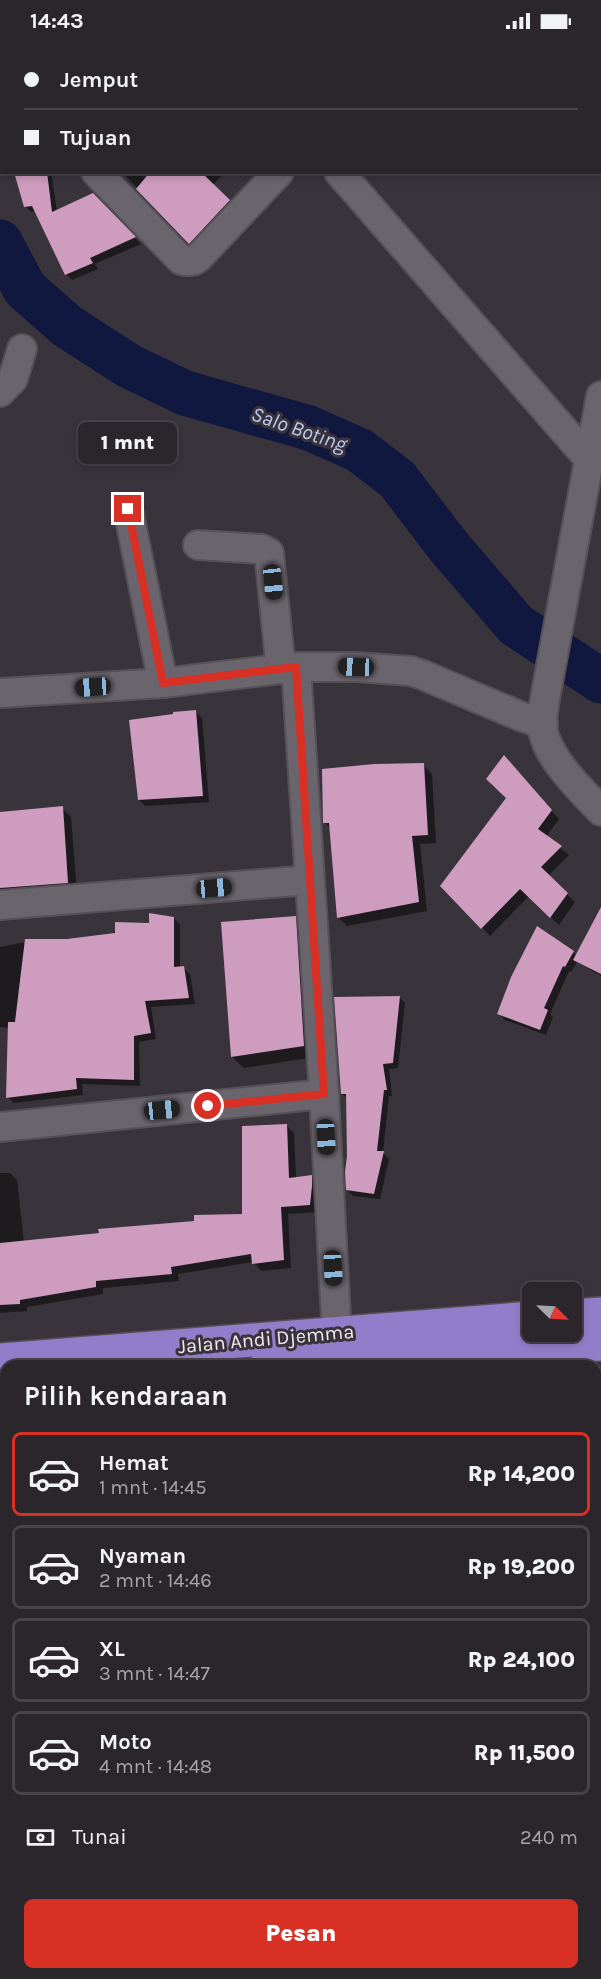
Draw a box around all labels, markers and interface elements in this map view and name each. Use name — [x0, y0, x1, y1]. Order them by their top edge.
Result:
text: 14:43 — [30, 8, 84, 34]
text: Jemput — [60, 67, 138, 93]
text: Tujuan — [60, 125, 131, 151]
water label: Salo Boting — [248, 402, 351, 457]
callout: 1 mnt — [78, 422, 178, 464]
text: 1 mnt — [101, 431, 154, 454]
route end — [114, 495, 141, 522]
car — [262, 563, 284, 601]
car — [338, 657, 374, 677]
car — [74, 677, 112, 697]
car — [195, 877, 233, 899]
route start — [194, 1092, 221, 1119]
car — [143, 1099, 181, 1121]
car — [316, 1119, 336, 1155]
car — [323, 1250, 343, 1286]
north arrow — [522, 1282, 582, 1342]
map controls — [522, 1282, 582, 1342]
street label: Jalan Andi Djemma — [177, 1320, 355, 1358]
text: Pilih kendaraan — [24, 1380, 228, 1412]
icon: car — [27, 1447, 81, 1501]
text: Hemat — [99, 1450, 169, 1476]
text: Rp 14,200 — [468, 1461, 575, 1487]
text: 1 mnt · 14:45 — [99, 1476, 207, 1499]
icon: car — [27, 1540, 81, 1594]
text: Nyaman — [99, 1543, 186, 1569]
text: Rp 19,200 — [468, 1554, 575, 1580]
text: 2 mnt · 14:46 — [99, 1569, 212, 1592]
icon: car — [27, 1633, 81, 1687]
text: XL — [99, 1636, 125, 1662]
text: Rp 24,100 — [468, 1647, 575, 1673]
text: 3 mnt · 14:47 — [99, 1662, 210, 1685]
icon: car — [27, 1726, 81, 1780]
text: Moto — [99, 1729, 152, 1755]
text: Rp 11,500 — [474, 1740, 575, 1766]
text: 4 mnt · 14:48 — [99, 1755, 212, 1778]
icon: cash — [24, 1821, 57, 1854]
text: Tunai — [72, 1824, 127, 1850]
text: 240 m — [520, 1826, 578, 1849]
button: Pesan — [24, 1899, 578, 1968]

